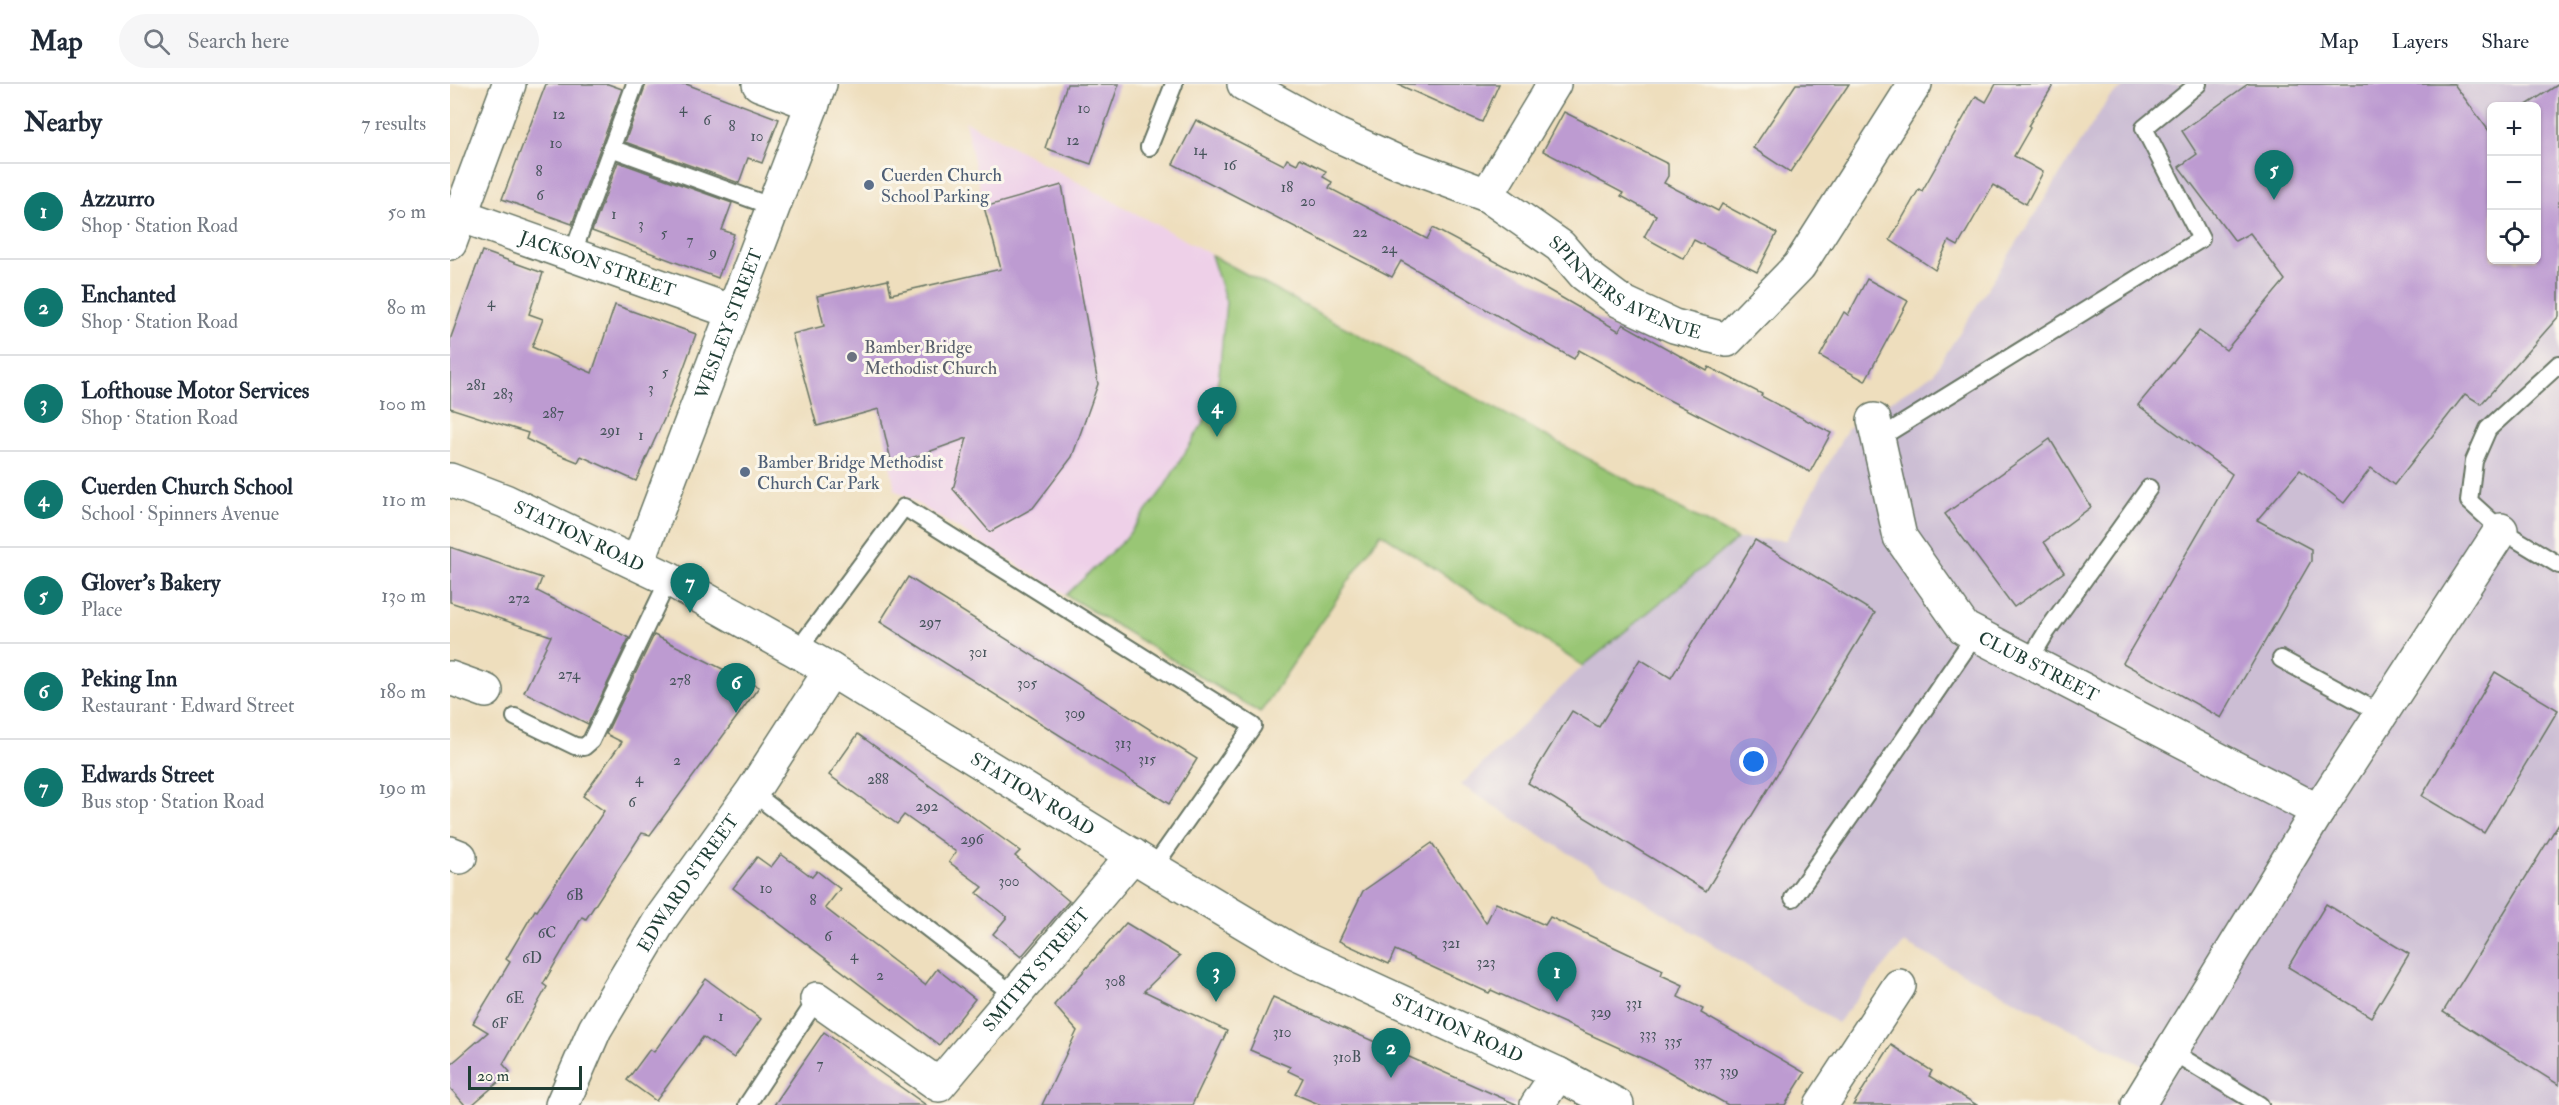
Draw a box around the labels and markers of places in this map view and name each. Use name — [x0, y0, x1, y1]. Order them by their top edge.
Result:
pin: 5 — [2254, 150, 2294, 200]
place label: Cuerden Church School Parking — [881, 164, 1003, 208]
marker: Cuerden Church School Parking — [862, 178, 876, 192]
place label: Bamber Bridge Methodist Church — [864, 336, 998, 380]
marker: Bamber Bridge Methodist Church — [845, 350, 859, 364]
pin: 4 — [1198, 388, 1236, 437]
place label: Bamber Bridge Methodist Church Car Park — [757, 451, 943, 495]
marker: Bamber Bridge Methodist Church Car Park — [738, 465, 752, 479]
pin: 7 — [670, 564, 710, 613]
pin: 6 — [716, 664, 756, 713]
pin: 3 — [1196, 952, 1236, 1002]
pin: 1 — [1538, 952, 1576, 1002]
pin: 2 — [1372, 1028, 1410, 1078]

